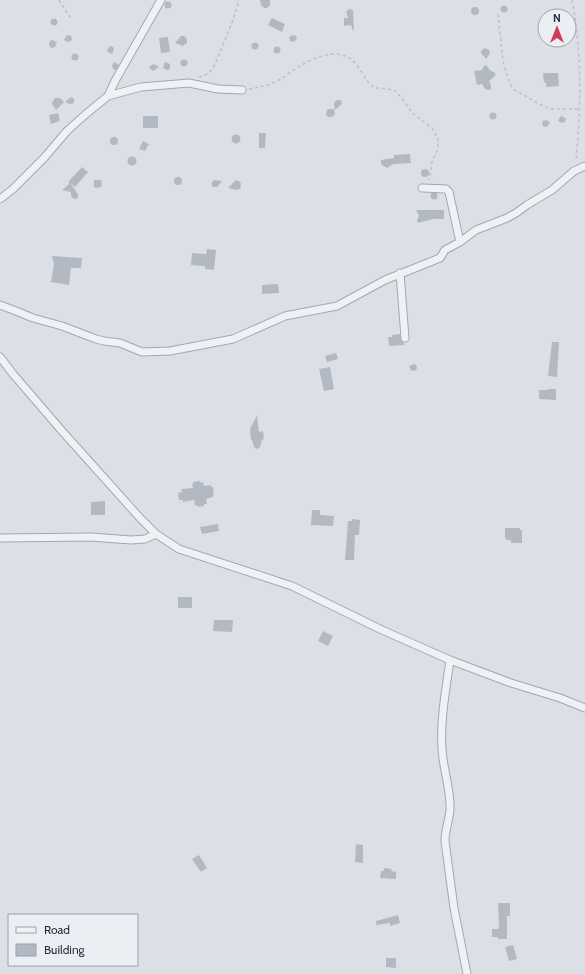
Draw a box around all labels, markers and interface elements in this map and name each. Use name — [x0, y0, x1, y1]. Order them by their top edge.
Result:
north arrow — [537, 8, 577, 48]
text: N — [553, 11, 561, 25]
legend — [8, 914, 138, 966]
text: Road — [44, 922, 70, 937]
text: Building — [44, 942, 86, 957]

